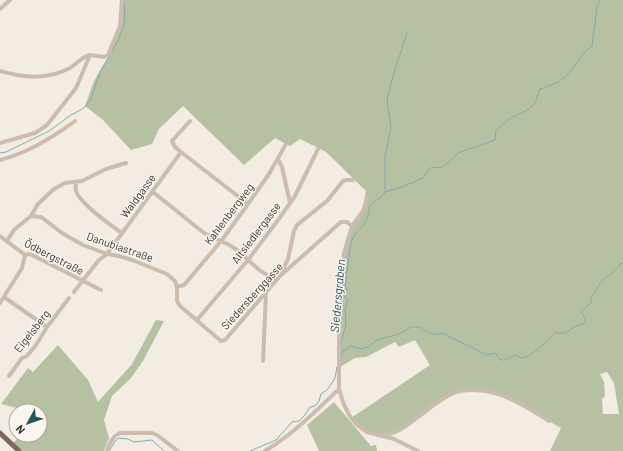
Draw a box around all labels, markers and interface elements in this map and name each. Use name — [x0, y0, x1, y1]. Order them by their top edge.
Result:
street label: Waldgasse — [117, 171, 158, 220]
street label: Kahlenbergweg — [201, 180, 256, 247]
street label: Altsiedlergasse — [228, 199, 283, 266]
street label: Danubiastraße — [85, 229, 155, 264]
street label: Ödbergstraße — [22, 235, 87, 277]
street label: Siedersberggasse — [218, 259, 285, 332]
water label: Siedersgraben — [327, 259, 347, 333]
street label: Eigelsberg — [11, 307, 52, 355]
north arrow — [8, 403, 48, 443]
text: N — [13, 423, 27, 437]

